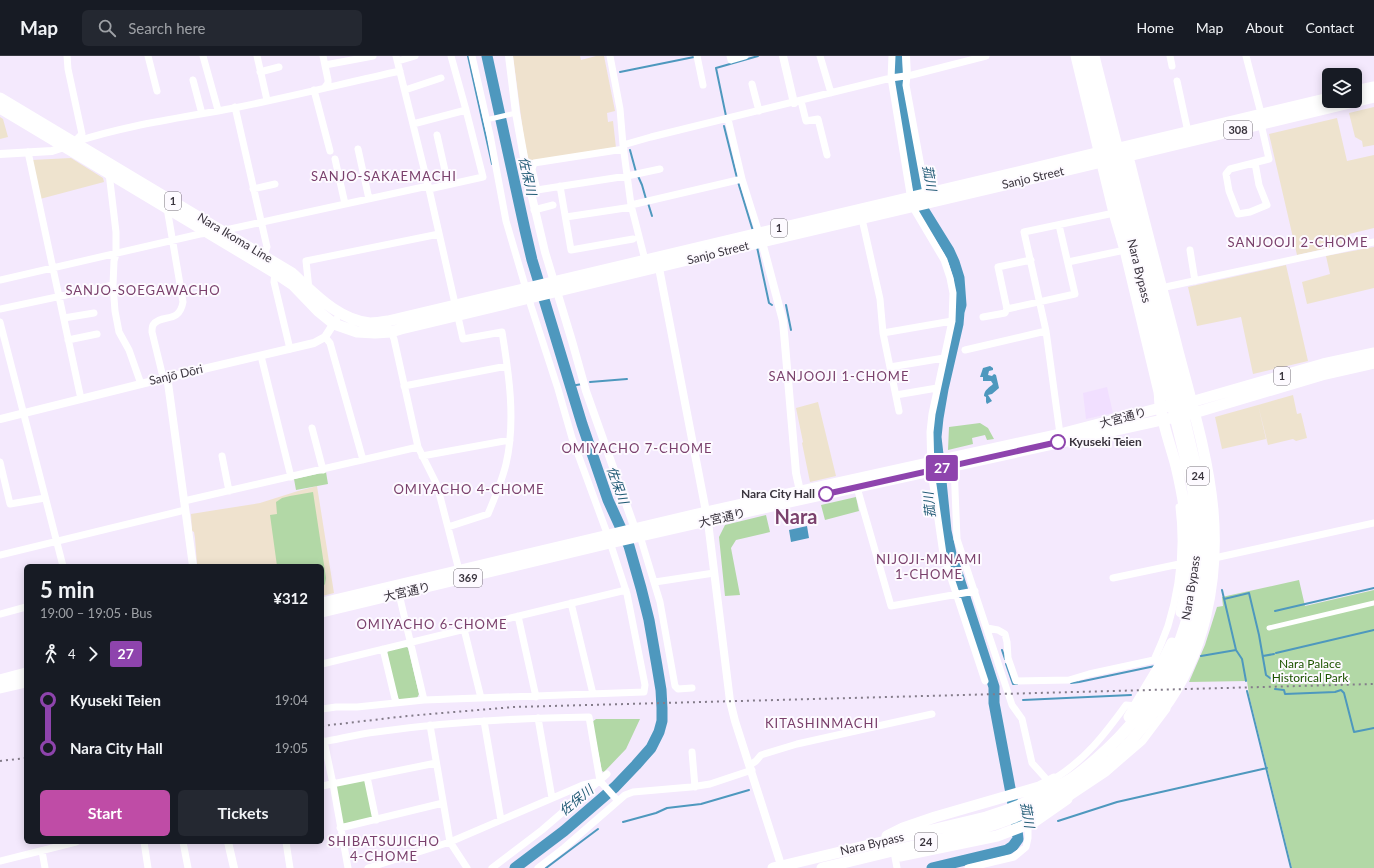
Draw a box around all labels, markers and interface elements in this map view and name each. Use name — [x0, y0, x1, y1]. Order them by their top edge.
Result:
search box — [82, 10, 362, 46]
text: Map — [20, 16, 58, 39]
icon: search — [96, 17, 118, 39]
text: Search here — [128, 19, 206, 37]
text: Home — [1136, 19, 1174, 36]
text: Map — [1196, 19, 1223, 36]
text: About — [1245, 19, 1283, 36]
text: Contact — [1305, 19, 1354, 36]
map controls — [1322, 68, 1362, 108]
button: layers — [1322, 68, 1362, 108]
road number: 308 — [1224, 121, 1252, 139]
water label: 佐保川 — [516, 155, 541, 199]
street label: Sanjo Street — [1000, 163, 1066, 192]
water label: 菰川 — [920, 164, 940, 194]
district label: SANJO-SAKAEMACHI — [311, 168, 457, 184]
road number: 1 — [165, 192, 181, 210]
street label: Nara Ikoma Line — [195, 209, 276, 266]
road number: 1 — [771, 219, 787, 237]
district label: SANJOOJI 2-CHOME — [1228, 234, 1368, 250]
street label: Sanjo Street — [685, 237, 751, 267]
street label: Nara Bypass — [1124, 237, 1155, 304]
district label: SANJO-SOEGAWACHO — [65, 282, 221, 298]
street label: Sanjō Dōri — [147, 361, 204, 388]
road number: 1 — [1274, 367, 1290, 385]
district label: SANJOOJI 1-CHOME — [769, 368, 909, 384]
street label: 大宮通り — [1098, 404, 1148, 431]
marker: Kyuseki Teien — [1050, 434, 1066, 450]
place label: Kyuseki Teien — [1069, 434, 1142, 449]
district label: OMIYACHO 7-CHOME — [561, 440, 713, 456]
line badge: 27 — [924, 455, 960, 481]
text: 27 — [934, 459, 950, 476]
water label: 佐保川 — [604, 464, 633, 508]
road number: 24 — [1187, 467, 1209, 485]
district label: OMIYACHO 4-CHOME — [393, 481, 545, 497]
place label: Nara City Hall — [741, 486, 815, 501]
marker: Nara City Hall — [818, 486, 834, 502]
water label: 菰川 — [919, 489, 938, 519]
district label: Nara — [775, 504, 817, 528]
street label: 大宮通り — [697, 505, 747, 530]
district label: NIJOJI-MINAMI 1-CHOME — [876, 551, 982, 582]
street label: Nara Bypass — [1178, 555, 1203, 621]
road number: 369 — [454, 569, 482, 587]
text: 5 min — [40, 576, 95, 603]
street label: 大宮通り — [382, 579, 432, 604]
text: ¥312 — [273, 589, 308, 607]
text: 19:00 – 19:05 · Bus — [40, 605, 152, 621]
district label: OMIYACHO 6-CHOME — [356, 616, 508, 632]
icon: walk — [40, 643, 62, 665]
icon: forward — [82, 643, 104, 665]
text: 27 — [118, 645, 134, 662]
text: 4 — [68, 646, 76, 662]
park label: Nara Palace Historical Park — [1272, 656, 1349, 685]
text: Kyuseki Teien — [70, 691, 161, 709]
text: 19:04 — [275, 692, 308, 708]
district label: KITASHINMACHI — [765, 715, 879, 731]
text: Nara City Hall — [70, 739, 163, 757]
text: 19:05 — [275, 740, 308, 756]
water label: 佐保川 — [556, 780, 598, 818]
button: Start — [40, 790, 170, 836]
button: Tickets — [178, 790, 308, 836]
water label: 菰川 — [1018, 801, 1038, 831]
street label: Nara Bypass — [838, 829, 905, 858]
district label: SHIBATSUJICHO 4-CHOME — [328, 833, 440, 864]
road number: 24 — [915, 833, 937, 851]

